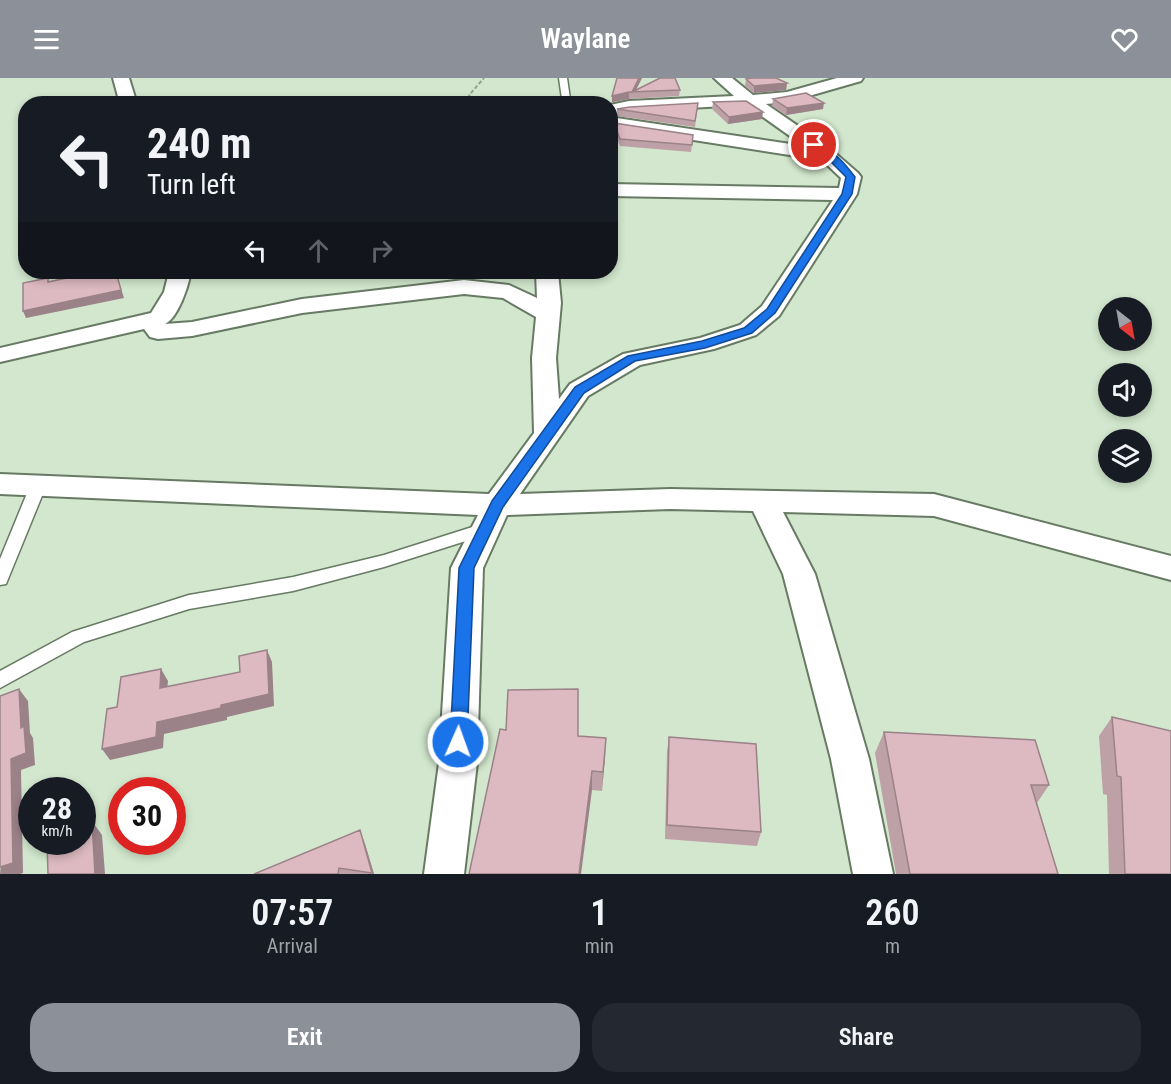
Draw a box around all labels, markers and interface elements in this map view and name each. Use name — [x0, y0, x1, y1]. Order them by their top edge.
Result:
icon: menu — [30, 23, 63, 56]
text: Waylane — [541, 23, 630, 55]
icon: heart — [1108, 23, 1141, 56]
text: 240 m — [147, 119, 252, 168]
pin — [788, 119, 839, 170]
icon: left — [48, 120, 126, 198]
icon: arrive — [797, 128, 830, 161]
text: Turn left — [147, 169, 236, 201]
icon: left — [239, 234, 272, 267]
icon: ahead — [302, 234, 335, 267]
icon: right — [365, 234, 398, 267]
north arrow — [1098, 297, 1152, 351]
map controls — [1098, 297, 1152, 483]
button: sound — [1098, 363, 1152, 417]
button: layers — [1098, 429, 1152, 483]
position arrow — [426, 710, 490, 774]
speed limit sign: 30 — [108, 777, 186, 855]
text: 28 — [42, 791, 72, 826]
text: km/h — [42, 822, 72, 840]
text: 07:57 — [251, 892, 333, 934]
text: 1 — [590, 892, 608, 934]
text: 260 — [865, 892, 920, 934]
text: Arrival — [267, 934, 318, 958]
text: min — [585, 934, 614, 958]
text: m — [885, 934, 900, 958]
button: Exit — [30, 1003, 580, 1072]
button: Share — [592, 1003, 1141, 1072]

